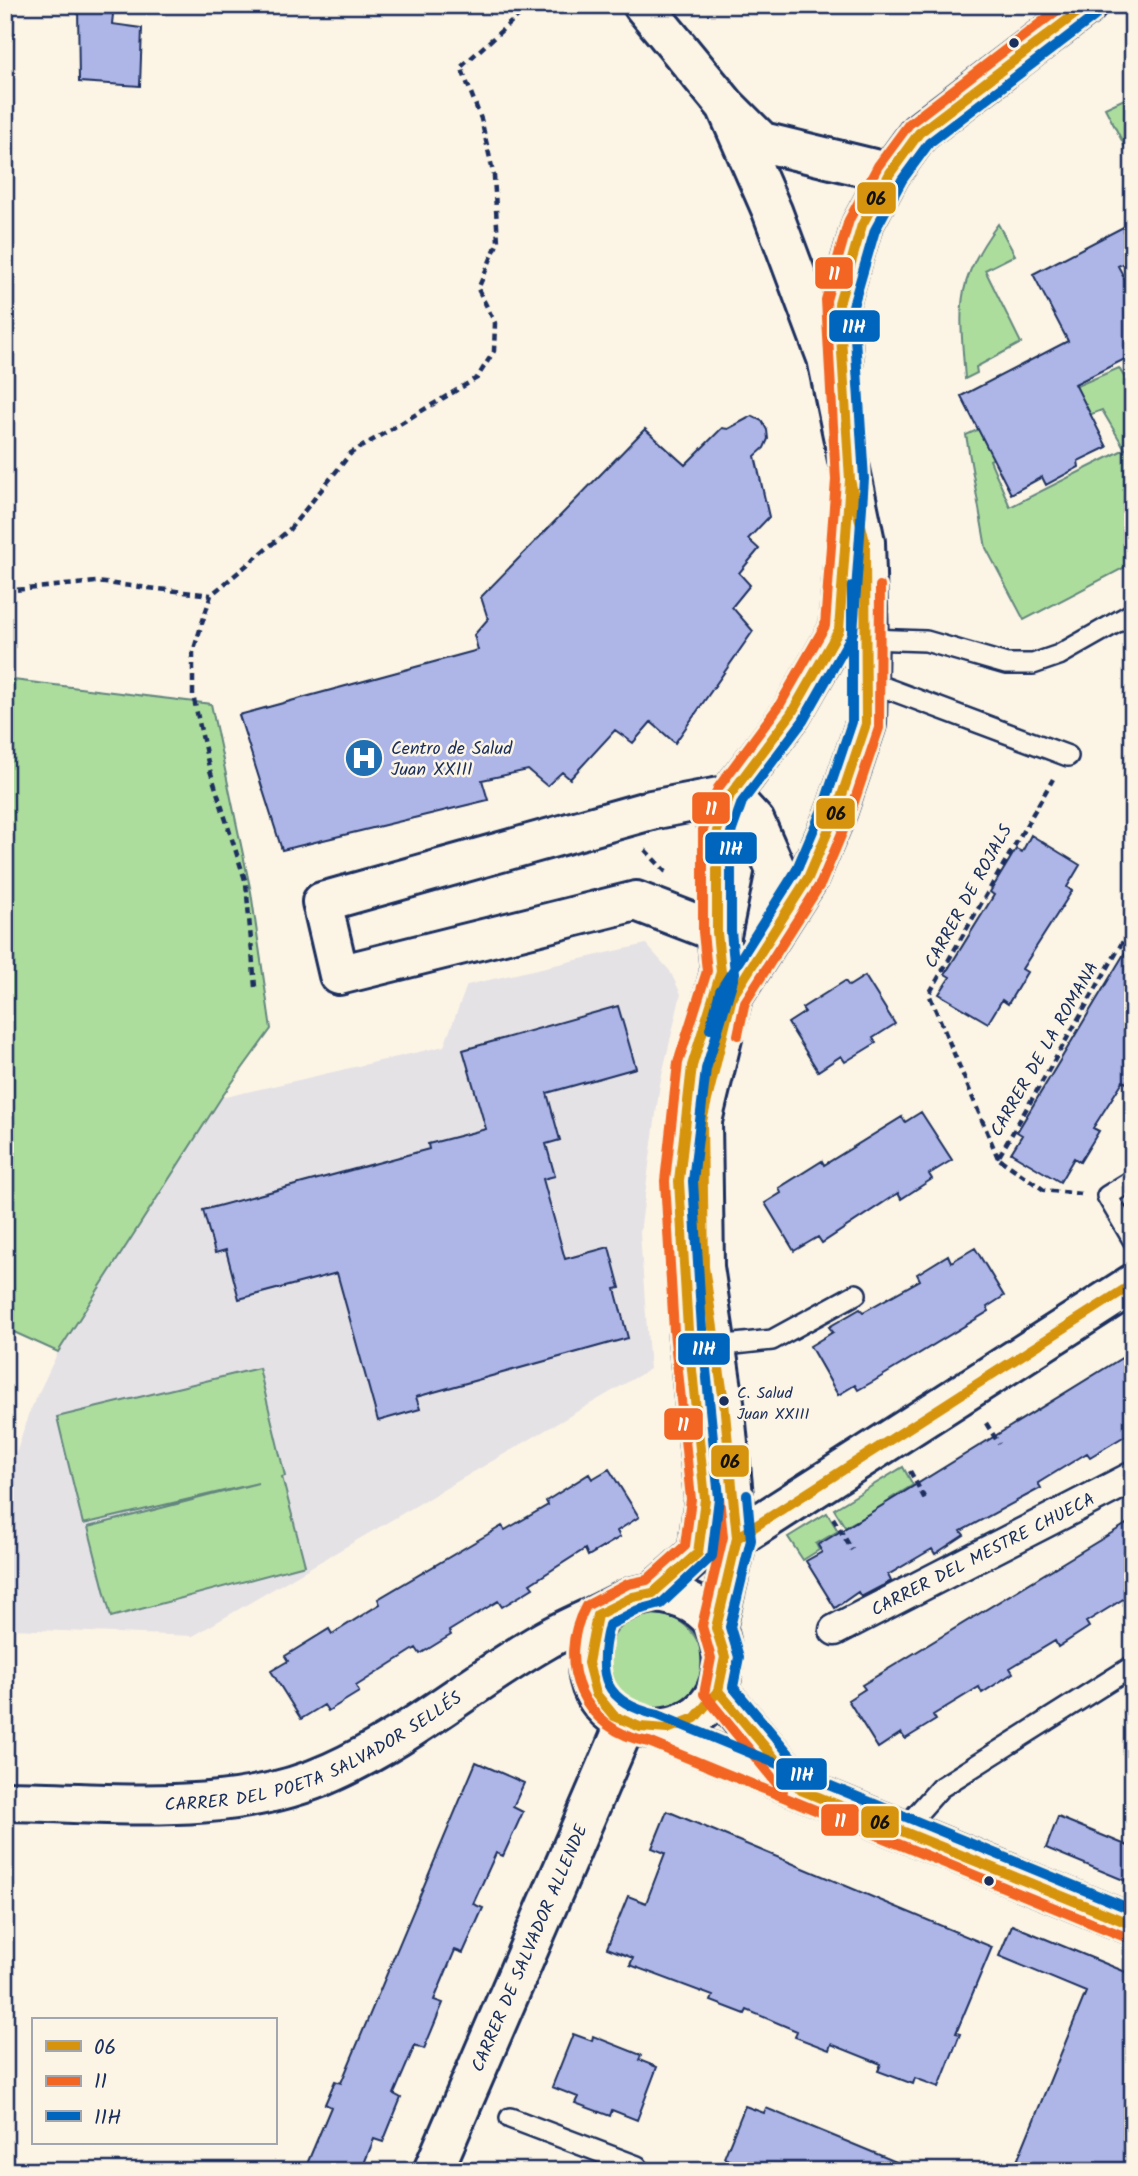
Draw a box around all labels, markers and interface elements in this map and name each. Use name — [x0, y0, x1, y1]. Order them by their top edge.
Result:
unlabelled marker — [1007, 36, 1021, 50]
line badge: 06 — [856, 181, 897, 215]
text: 06 — [866, 185, 886, 215]
line badge: 11 — [814, 256, 854, 290]
text: 11 — [828, 260, 840, 290]
line badge: 11H — [828, 309, 881, 343]
text: 11H — [842, 313, 866, 343]
place label: Centro de Salud Juan XXIII — [391, 735, 513, 785]
hospital icon: Centro de Salud Juan XXIII — [343, 737, 385, 779]
line badge: 11 — [691, 791, 731, 825]
text: 11 — [705, 795, 717, 825]
line badge: 06 — [815, 797, 856, 830]
text: 06 — [826, 800, 846, 830]
street label: CARRER DE ROJALS — [918, 819, 1021, 974]
line badge: 11H — [704, 831, 758, 865]
text: 11H — [719, 835, 743, 865]
street label: CARRER DE LA ROMANA — [983, 957, 1107, 1143]
line badge: 11H — [677, 1332, 731, 1366]
text: 11H — [692, 1335, 716, 1365]
place label: C. Salud Juan XXIII — [737, 1381, 810, 1427]
marker: C. Salud Juan XXIII — [717, 1394, 731, 1408]
line badge: 11 — [663, 1407, 704, 1441]
text: 11 — [677, 1411, 689, 1441]
line badge: 06 — [710, 1444, 750, 1478]
text: 06 — [720, 1448, 740, 1478]
street label: CARRER DEL MESTRE CHUECA — [866, 1486, 1100, 1625]
street label: CARRER DEL POETA SALVADOR SELLÉS — [164, 1684, 469, 1820]
line badge: 11H — [775, 1757, 828, 1791]
text: 11H — [790, 1761, 814, 1791]
line badge: 11 — [820, 1803, 860, 1837]
line badge: 06 — [860, 1805, 900, 1839]
text: 11 — [834, 1807, 846, 1837]
text: 06 — [870, 1809, 890, 1839]
street label: CARRER DE SALVADOR ALLENDE — [464, 1820, 597, 2077]
unlabelled marker — [982, 1874, 996, 1888]
legend — [32, 2018, 276, 2144]
text: 06 — [94, 2032, 116, 2065]
text: 11 — [94, 2066, 107, 2099]
text: 11H — [94, 2102, 121, 2135]

